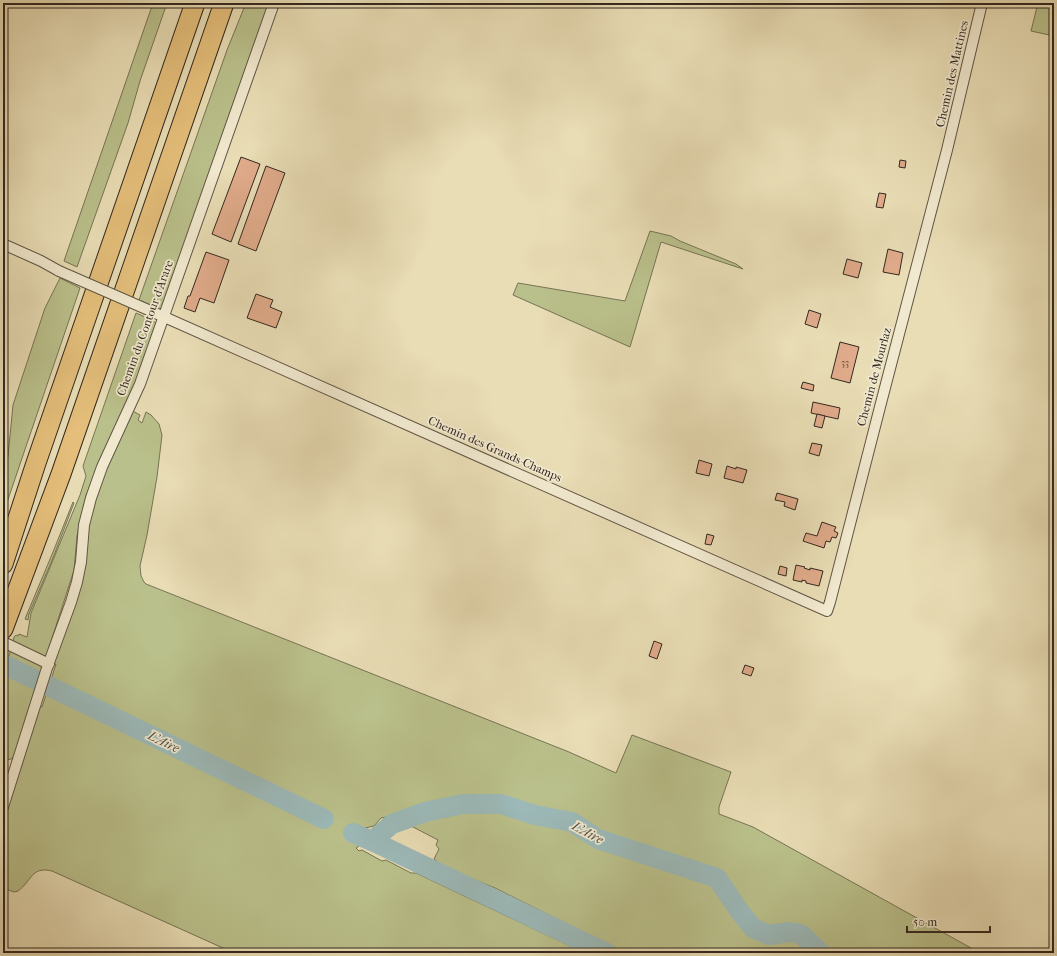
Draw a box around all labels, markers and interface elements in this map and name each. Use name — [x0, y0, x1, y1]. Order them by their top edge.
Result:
street label: Chemin des Mattines — [933, 19, 971, 129]
street label: Chemin du Contour d'Arare — [114, 258, 176, 398]
street label: Chemin de Mourlaz — [854, 325, 894, 428]
house number: 33 — [841, 357, 849, 369]
street label: Chemin des Grands-Champs — [426, 413, 564, 485]
water label: L'Aire — [145, 727, 183, 756]
water label: L'Aire — [569, 818, 607, 847]
scale bar — [907, 908, 990, 934]
text: 50 m — [913, 915, 937, 929]

